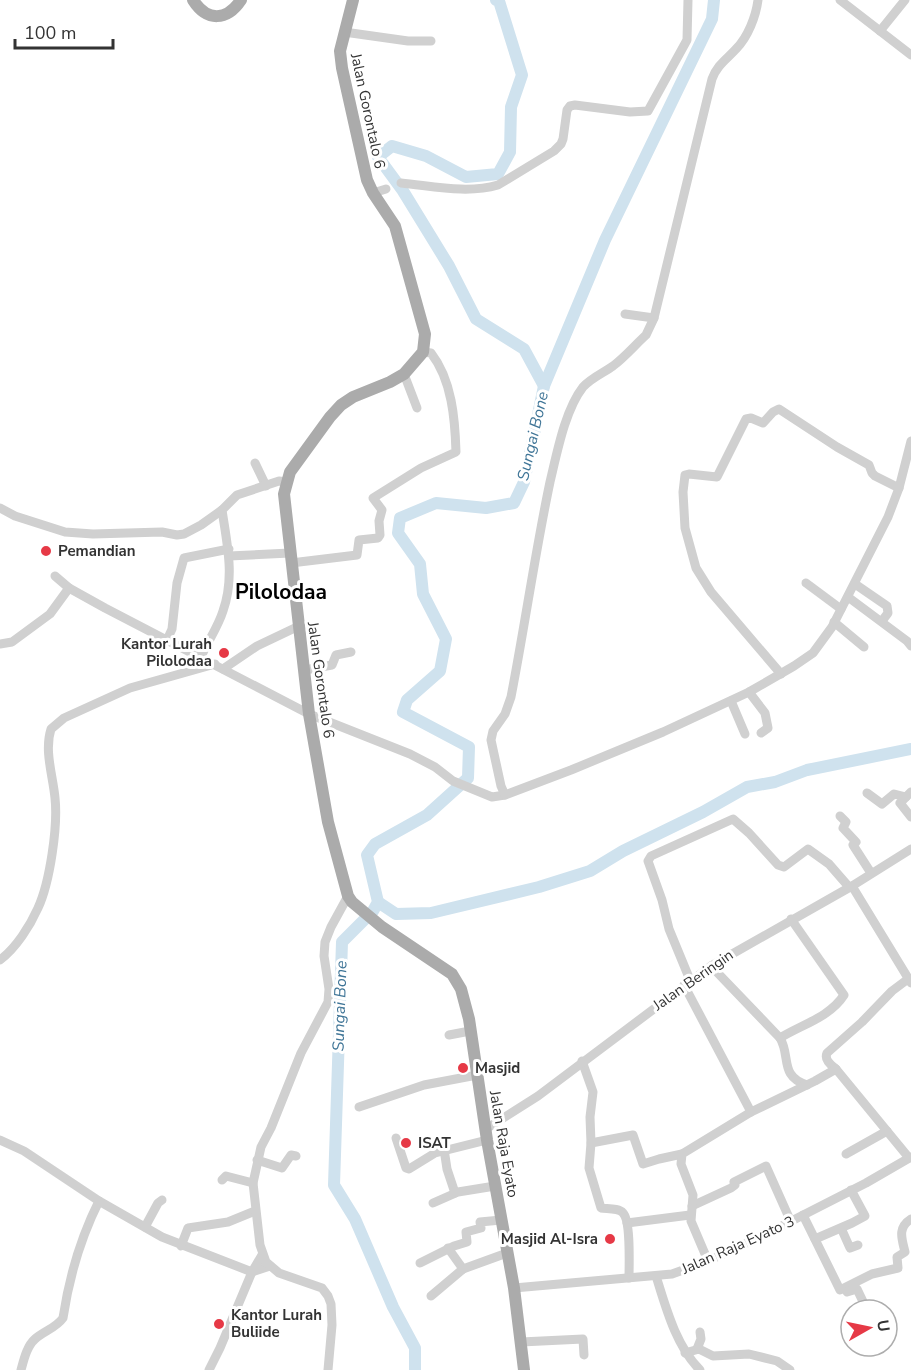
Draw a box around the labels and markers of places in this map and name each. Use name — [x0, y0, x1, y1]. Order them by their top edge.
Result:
place label: Pemandian — [58, 541, 135, 561]
marker: Pemandian — [39, 544, 53, 558]
place label: Kantor Lurah Pilolodaa — [121, 634, 212, 671]
marker: Kantor Lurah Pilolodaa — [217, 646, 231, 660]
place label: Masjid — [475, 1058, 520, 1078]
marker: Masjid — [456, 1061, 470, 1075]
place label: ISAT — [418, 1133, 452, 1153]
marker: ISAT — [399, 1136, 413, 1150]
place label: Masjid Al-Isra — [501, 1229, 598, 1249]
marker: Masjid Al-Isra — [603, 1232, 617, 1246]
place label: Kantor Lurah Buliide — [231, 1305, 322, 1342]
marker: Kantor Lurah Buliide — [212, 1317, 226, 1331]

